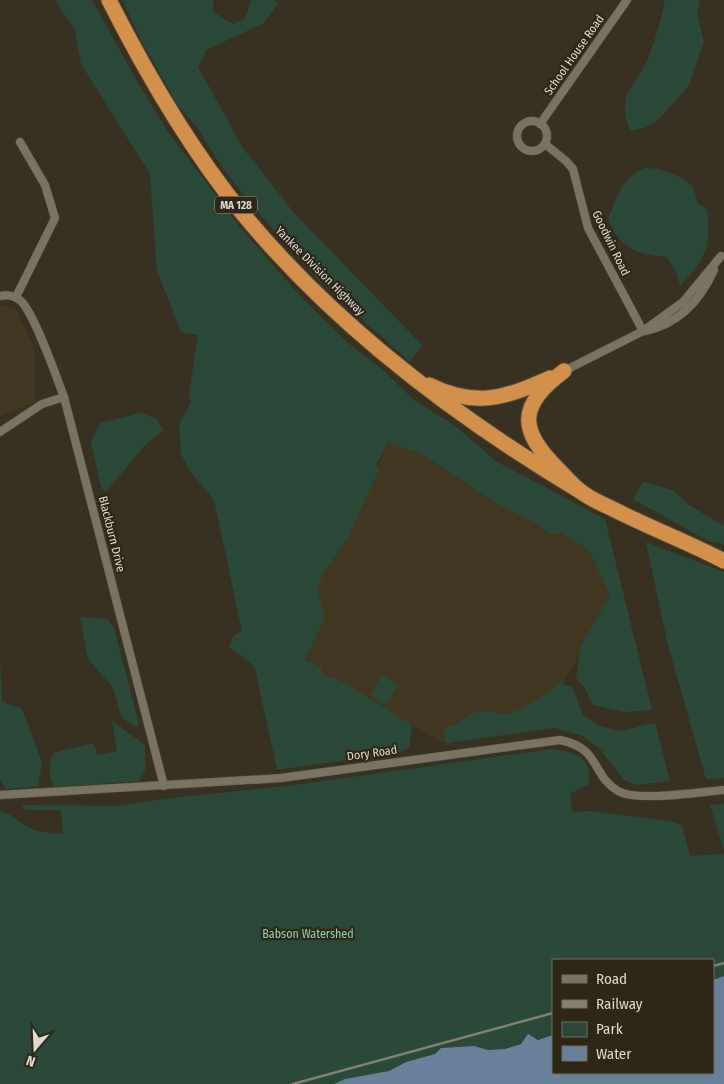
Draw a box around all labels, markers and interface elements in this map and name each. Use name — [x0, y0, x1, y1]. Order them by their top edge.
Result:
street label: School House Road — [541, 12, 607, 98]
road number: MA 128 — [215, 196, 257, 214]
street label: Goodwin Road — [589, 208, 633, 278]
street label: Yankee Division Highway — [272, 223, 368, 319]
street label: Blackburn Drive — [96, 495, 128, 573]
street label: Dory Road — [346, 743, 398, 763]
park label: Babson Watershed — [262, 927, 354, 941]
legend — [552, 959, 714, 1074]
text: Road — [596, 970, 627, 988]
text: Railway — [596, 995, 643, 1013]
text: Park — [596, 1020, 623, 1038]
north arrow — [10, 1024, 60, 1074]
text: Water — [596, 1045, 632, 1063]
text: N — [24, 1051, 38, 1070]

